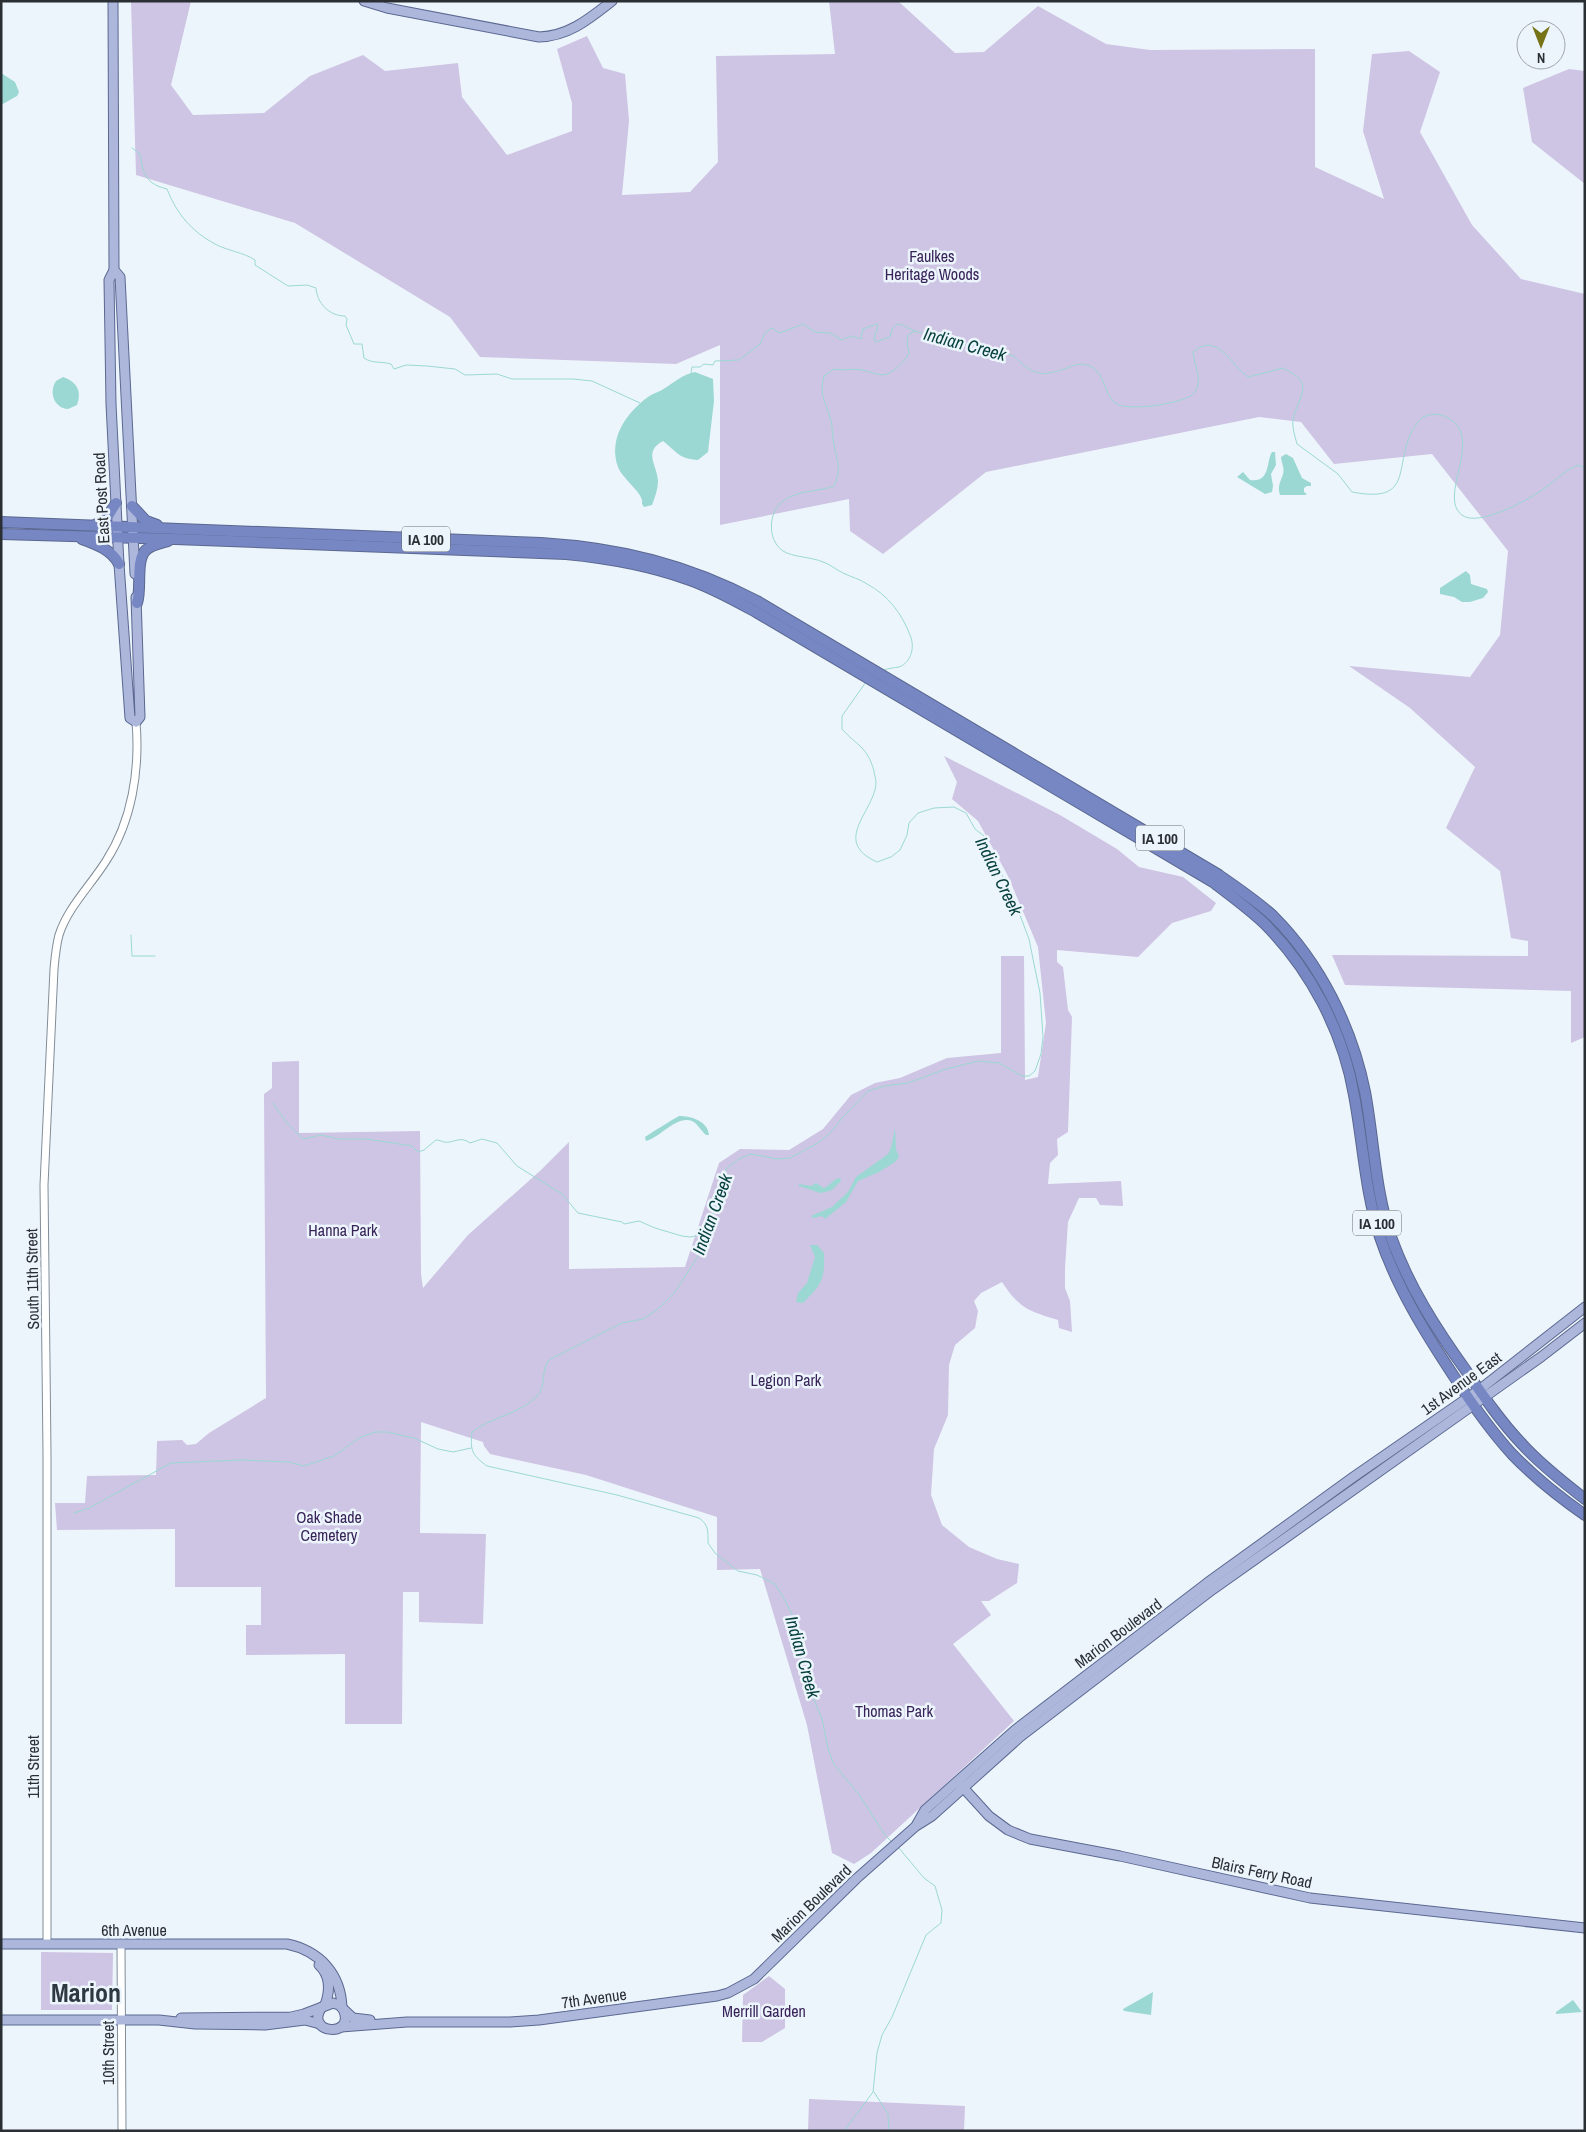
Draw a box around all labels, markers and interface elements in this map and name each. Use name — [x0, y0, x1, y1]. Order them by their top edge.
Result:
north arrow — [1516, 20, 1566, 70]
text: N — [1537, 49, 1545, 67]
park label: Faulkes Heritage Woods — [885, 245, 979, 285]
water label: Indian Creek — [921, 321, 1010, 367]
street label: East Post Road — [88, 452, 114, 544]
road number: IA 100 — [402, 526, 450, 552]
road number: IA 100 — [1136, 826, 1184, 850]
water label: Indian Creek — [969, 833, 1029, 920]
water label: Indian Creek — [686, 1169, 738, 1258]
road number: IA 100 — [1353, 1210, 1401, 1236]
park label: Hanna Park — [308, 1219, 378, 1241]
street label: South 11th Street — [20, 1228, 44, 1330]
street label: 1st Avenue East — [1416, 1346, 1506, 1420]
park label: Legion Park — [751, 1369, 822, 1391]
park label: Oak Shade Cemetery — [296, 1506, 362, 1546]
street label: Marion Boulevard — [1070, 1593, 1166, 1673]
water label: Indian Creek — [779, 1613, 827, 1702]
park label: Thomas Park — [855, 1700, 933, 1722]
street label: 11th Street — [22, 1735, 44, 1799]
street label: Blairs Ferry Road — [1210, 1851, 1314, 1893]
street label: Marion Boulevard — [766, 1859, 856, 1947]
street label: 6th Avenue — [101, 1919, 167, 1941]
district label: Marion — [51, 1975, 121, 2010]
street label: 7th Avenue — [560, 1983, 628, 2013]
park label: Merrill Garden — [722, 2000, 806, 2022]
street label: 10th Street — [97, 2021, 119, 2085]

